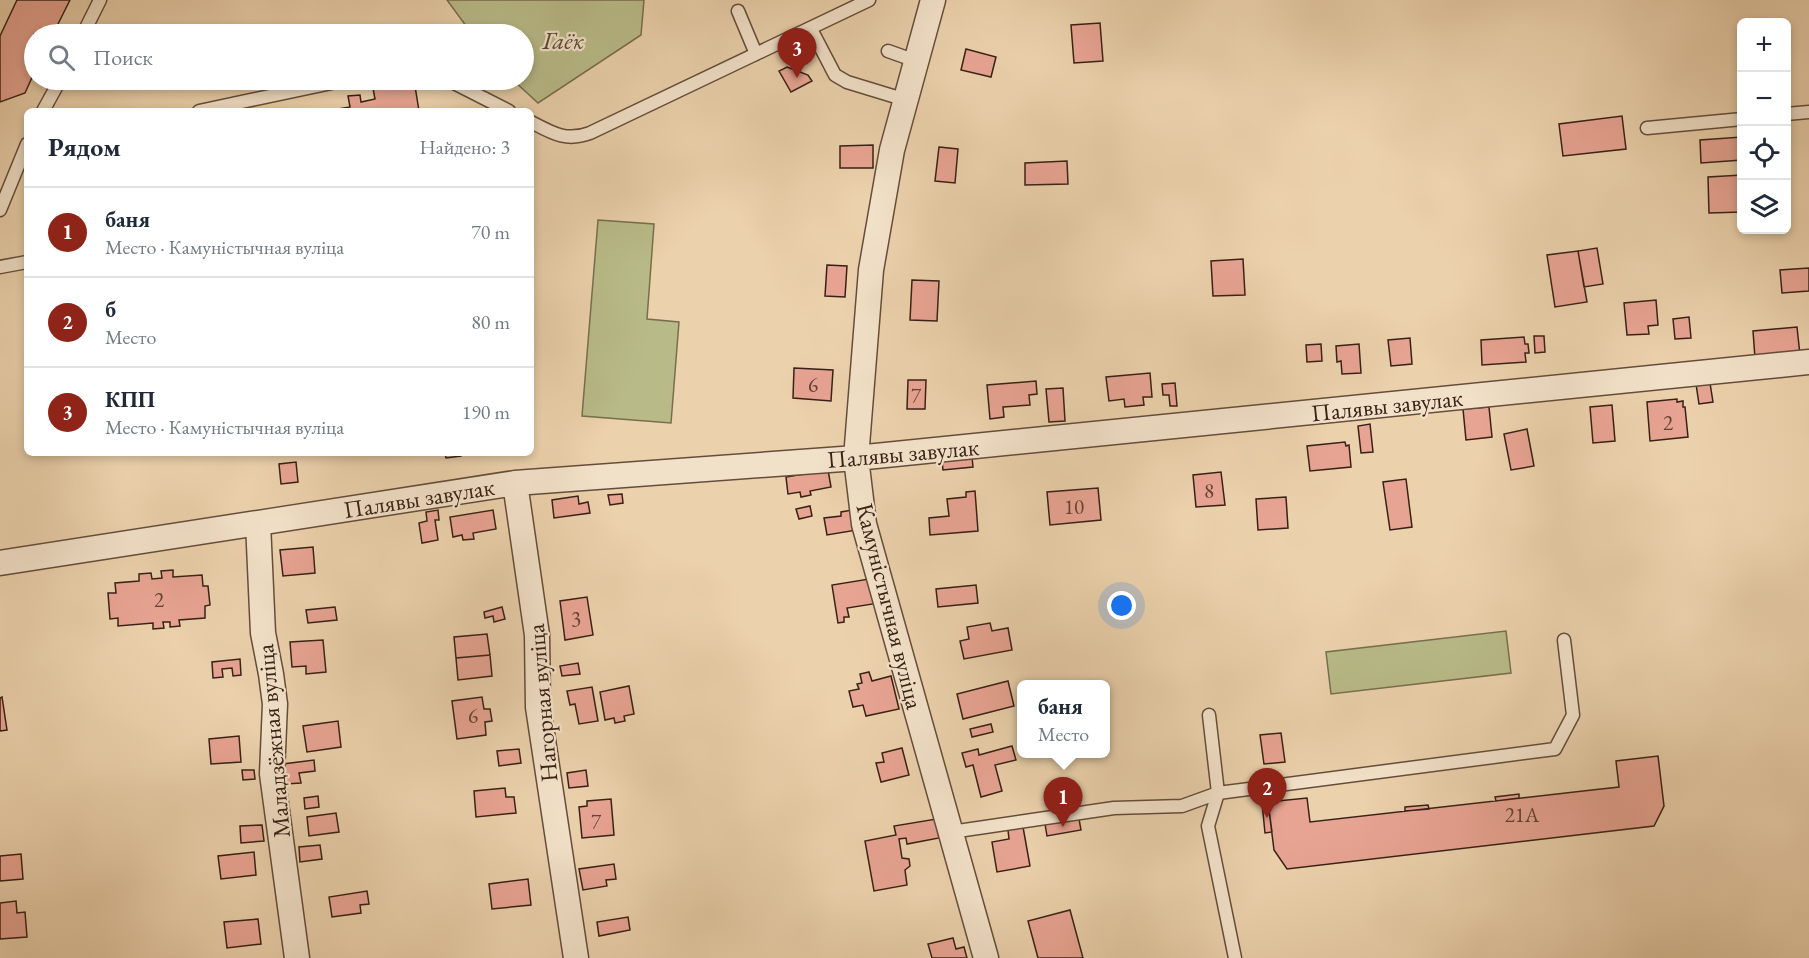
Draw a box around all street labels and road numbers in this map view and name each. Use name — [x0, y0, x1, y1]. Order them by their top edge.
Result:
street label: Палявы завулак — [1310, 382, 1465, 428]
street label: Палявы завулак — [826, 431, 981, 475]
street label: Палявы завулак — [341, 471, 497, 525]
street label: Камуністычная вуліца — [849, 500, 931, 713]
street label: Нагорная вуліца — [520, 622, 564, 783]
street label: Маладзёжная вуліца — [249, 642, 297, 839]

